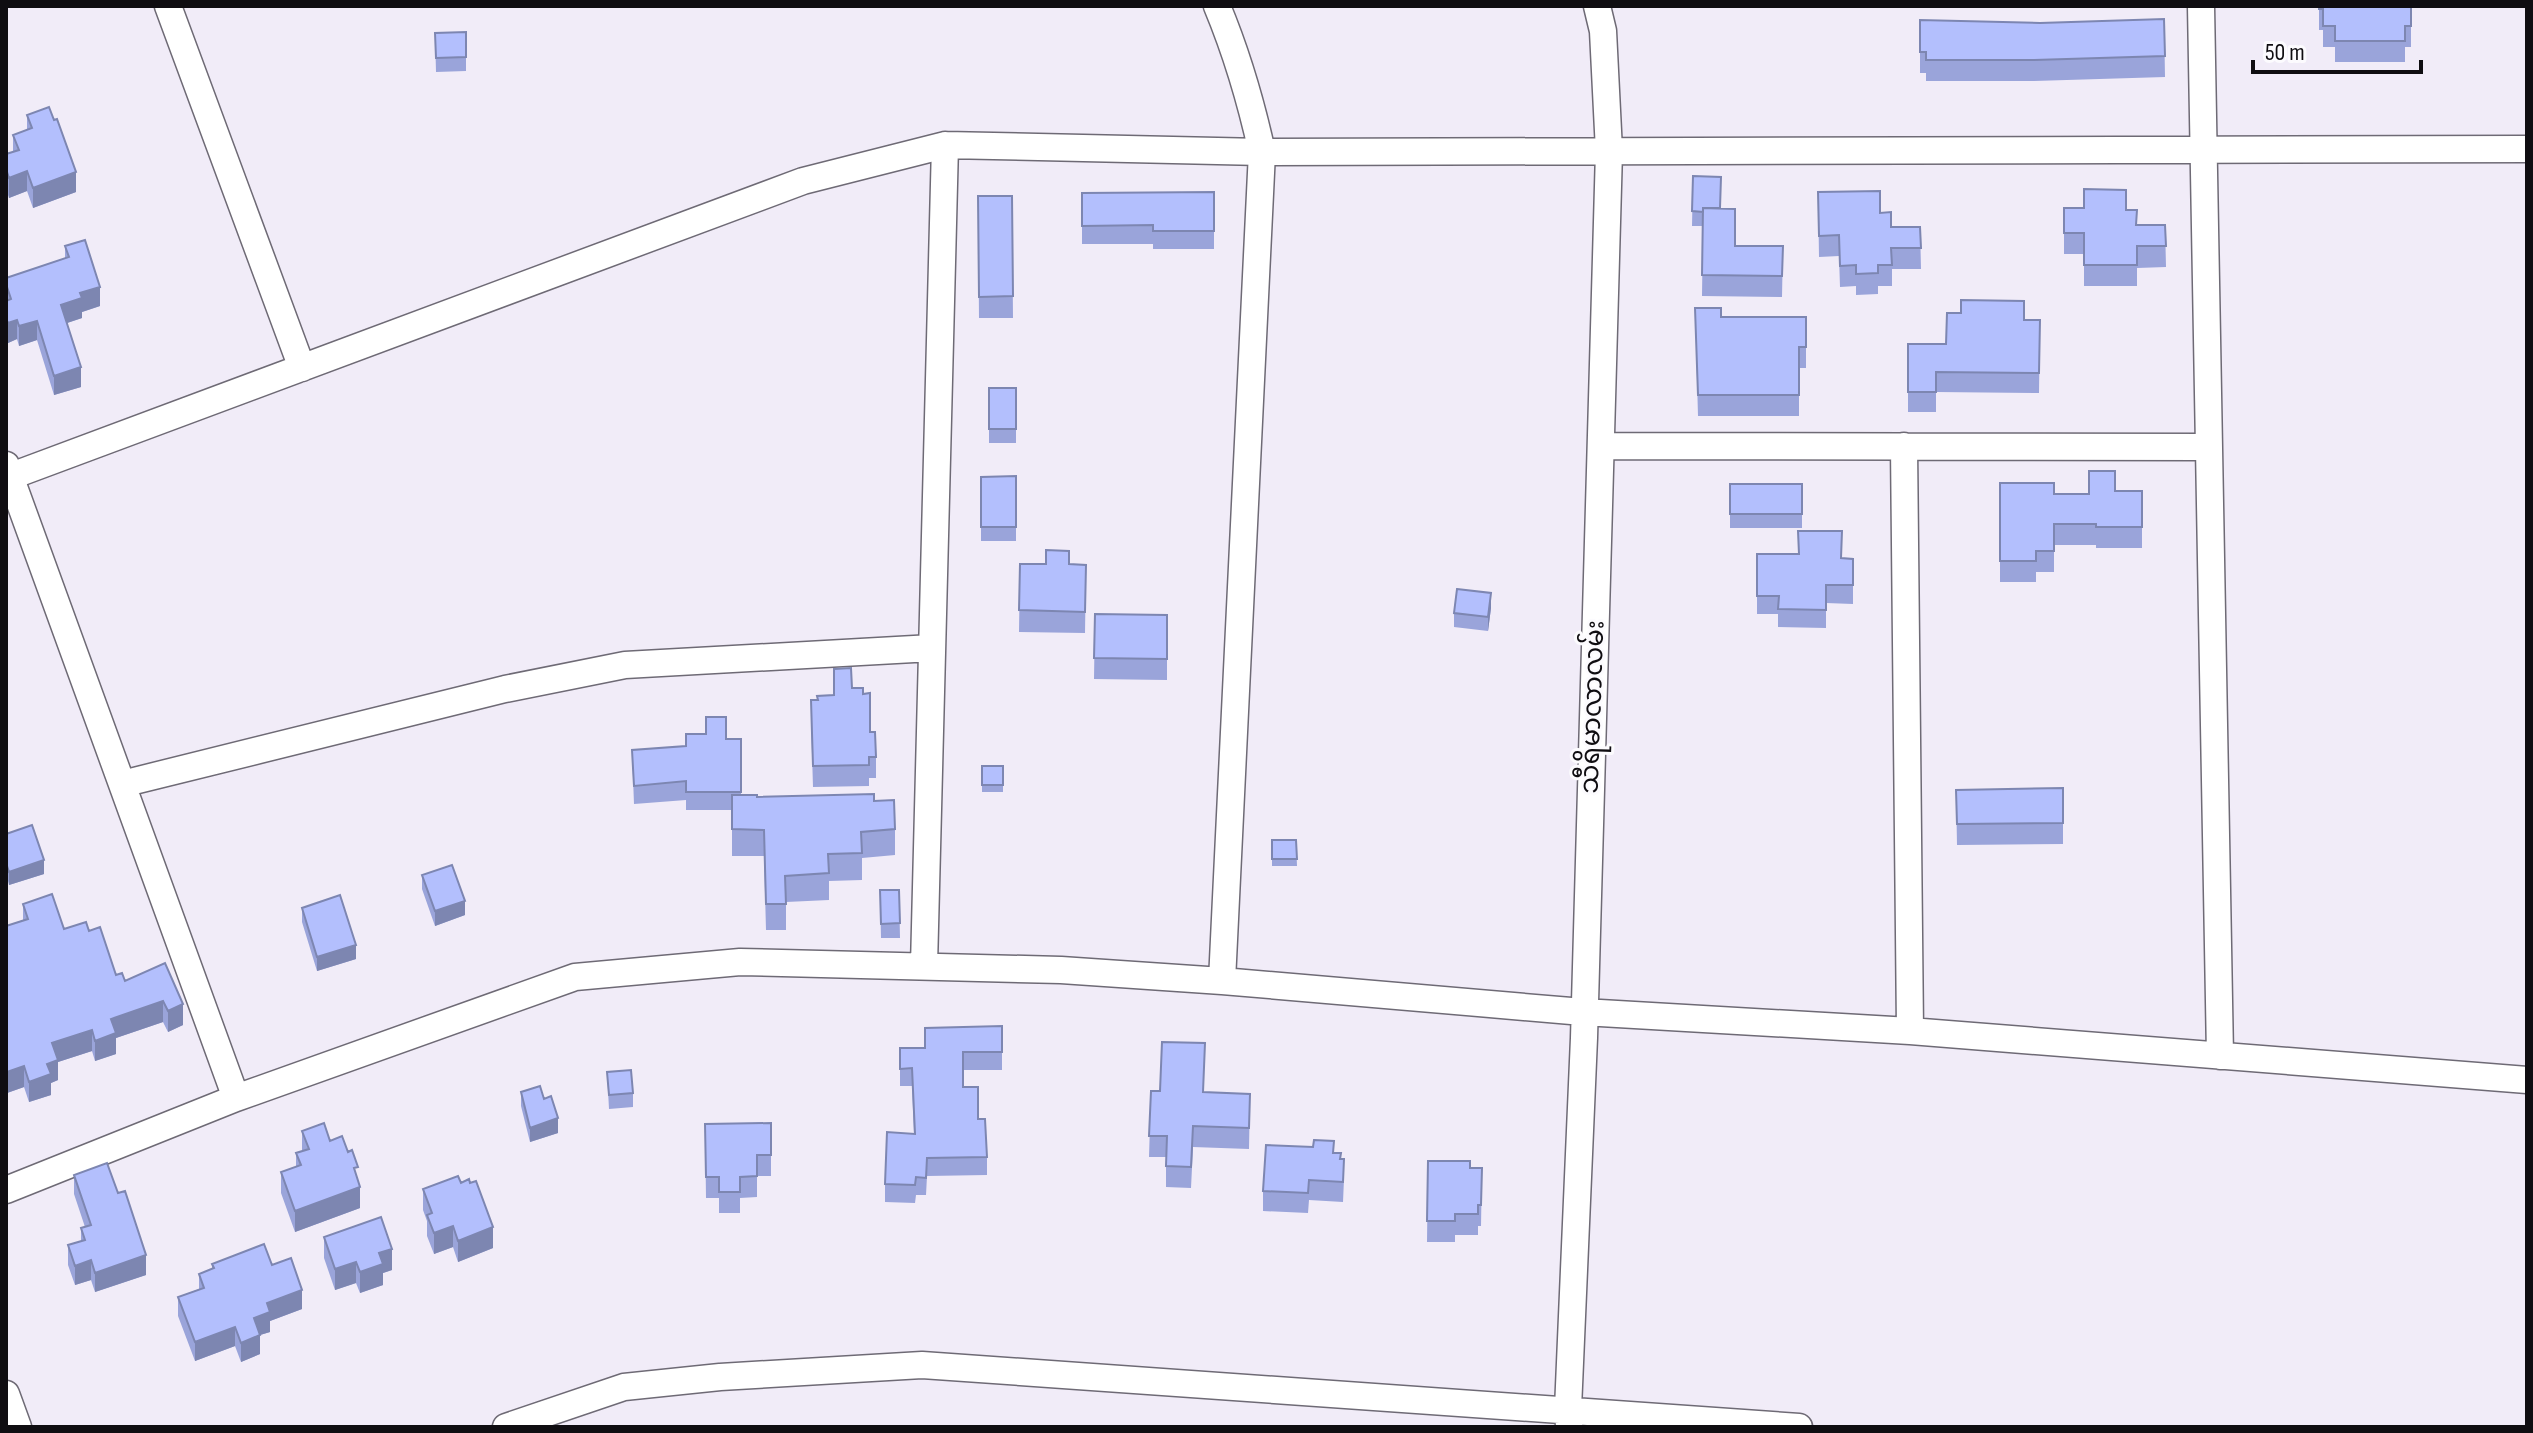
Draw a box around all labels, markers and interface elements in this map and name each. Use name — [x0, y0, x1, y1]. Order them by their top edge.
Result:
scale bar — [2253, 24, 2421, 74]
text: 50 m — [2265, 38, 2305, 67]
street label: သီရိမာလာလမ်း — [1571, 620, 1616, 794]

